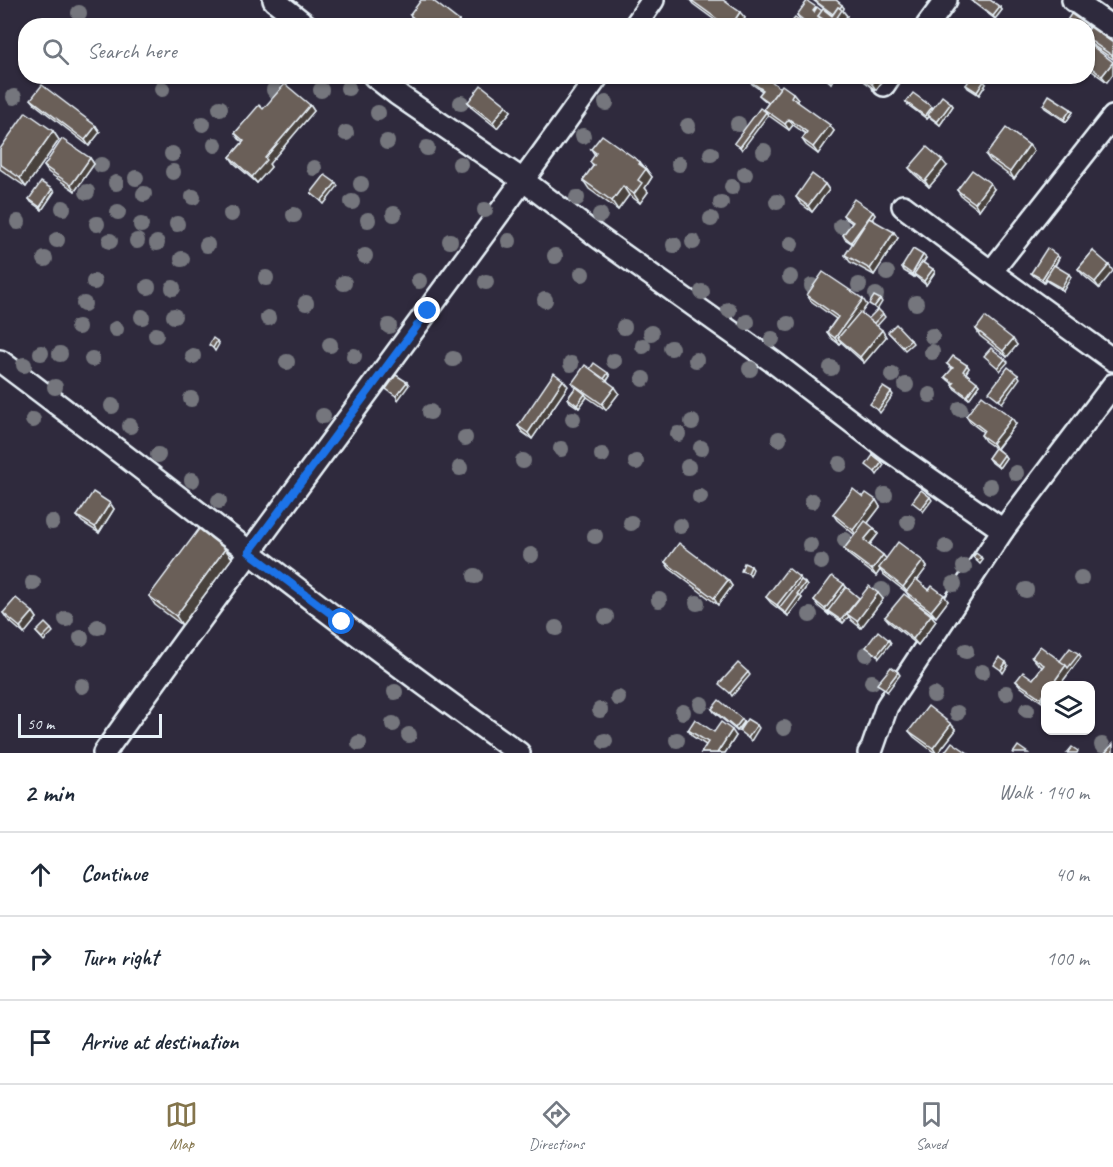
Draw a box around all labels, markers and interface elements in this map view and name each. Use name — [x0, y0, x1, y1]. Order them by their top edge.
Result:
search box — [18, 18, 1095, 84]
icon: search — [39, 35, 72, 68]
text: Search here — [87, 37, 177, 65]
route end — [414, 297, 440, 323]
route start — [328, 608, 354, 634]
map controls — [1041, 681, 1095, 735]
button: layers — [1041, 681, 1095, 735]
scale bar — [18, 711, 162, 738]
text: 50 m — [27, 714, 54, 734]
text: 2 min — [24, 776, 74, 809]
text: Walk · 140 m — [999, 780, 1089, 805]
icon: ahead — [24, 858, 57, 891]
text: Continue — [81, 860, 147, 888]
text: 40 m — [1055, 862, 1089, 887]
icon: right — [24, 942, 57, 975]
text: Turn right — [81, 944, 158, 972]
text: 100 m — [1046, 946, 1089, 971]
icon: arrive — [24, 1026, 57, 1059]
text: Arrive at destination — [81, 1028, 238, 1056]
tab: Map — [165, 1098, 198, 1154]
tab: Directions — [529, 1098, 584, 1154]
tab: Saved — [915, 1098, 948, 1154]

